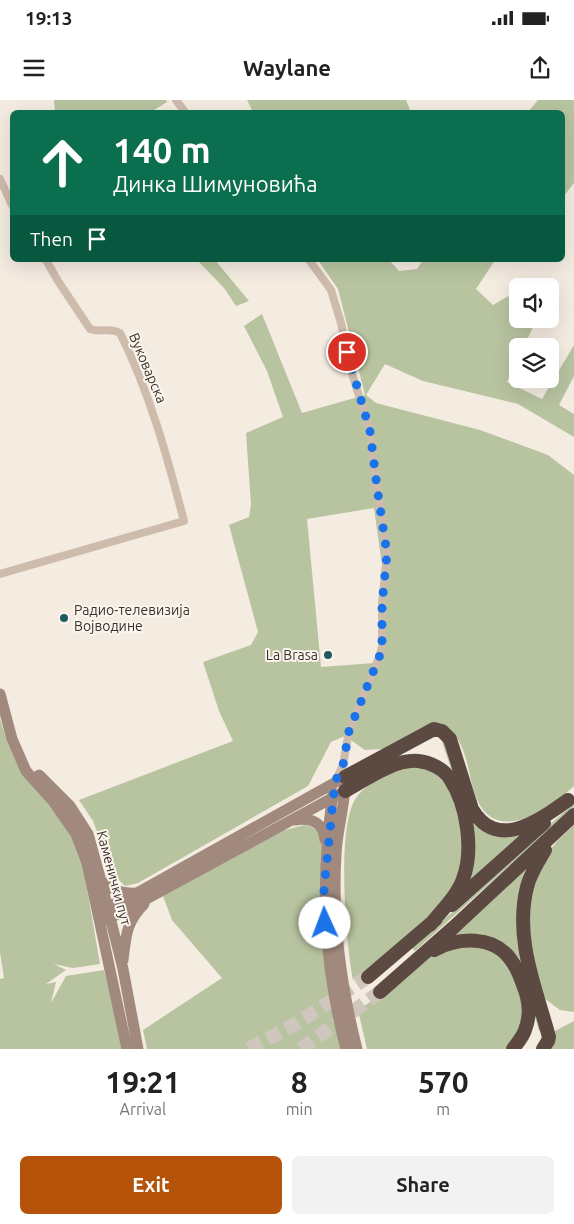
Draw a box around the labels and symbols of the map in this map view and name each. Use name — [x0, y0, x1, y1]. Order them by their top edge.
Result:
street label: Вуковарска — [126, 330, 170, 406]
pin — [326, 331, 368, 373]
place label: Радио-телевизија Војводине — [74, 602, 190, 634]
marker: Радио-телевизија Војводине — [58, 612, 70, 624]
place label: La Brasa — [266, 647, 318, 663]
marker: La Brasa — [322, 649, 334, 661]
street label: Каменички пут — [94, 829, 134, 927]
position arrow — [298, 896, 350, 948]

